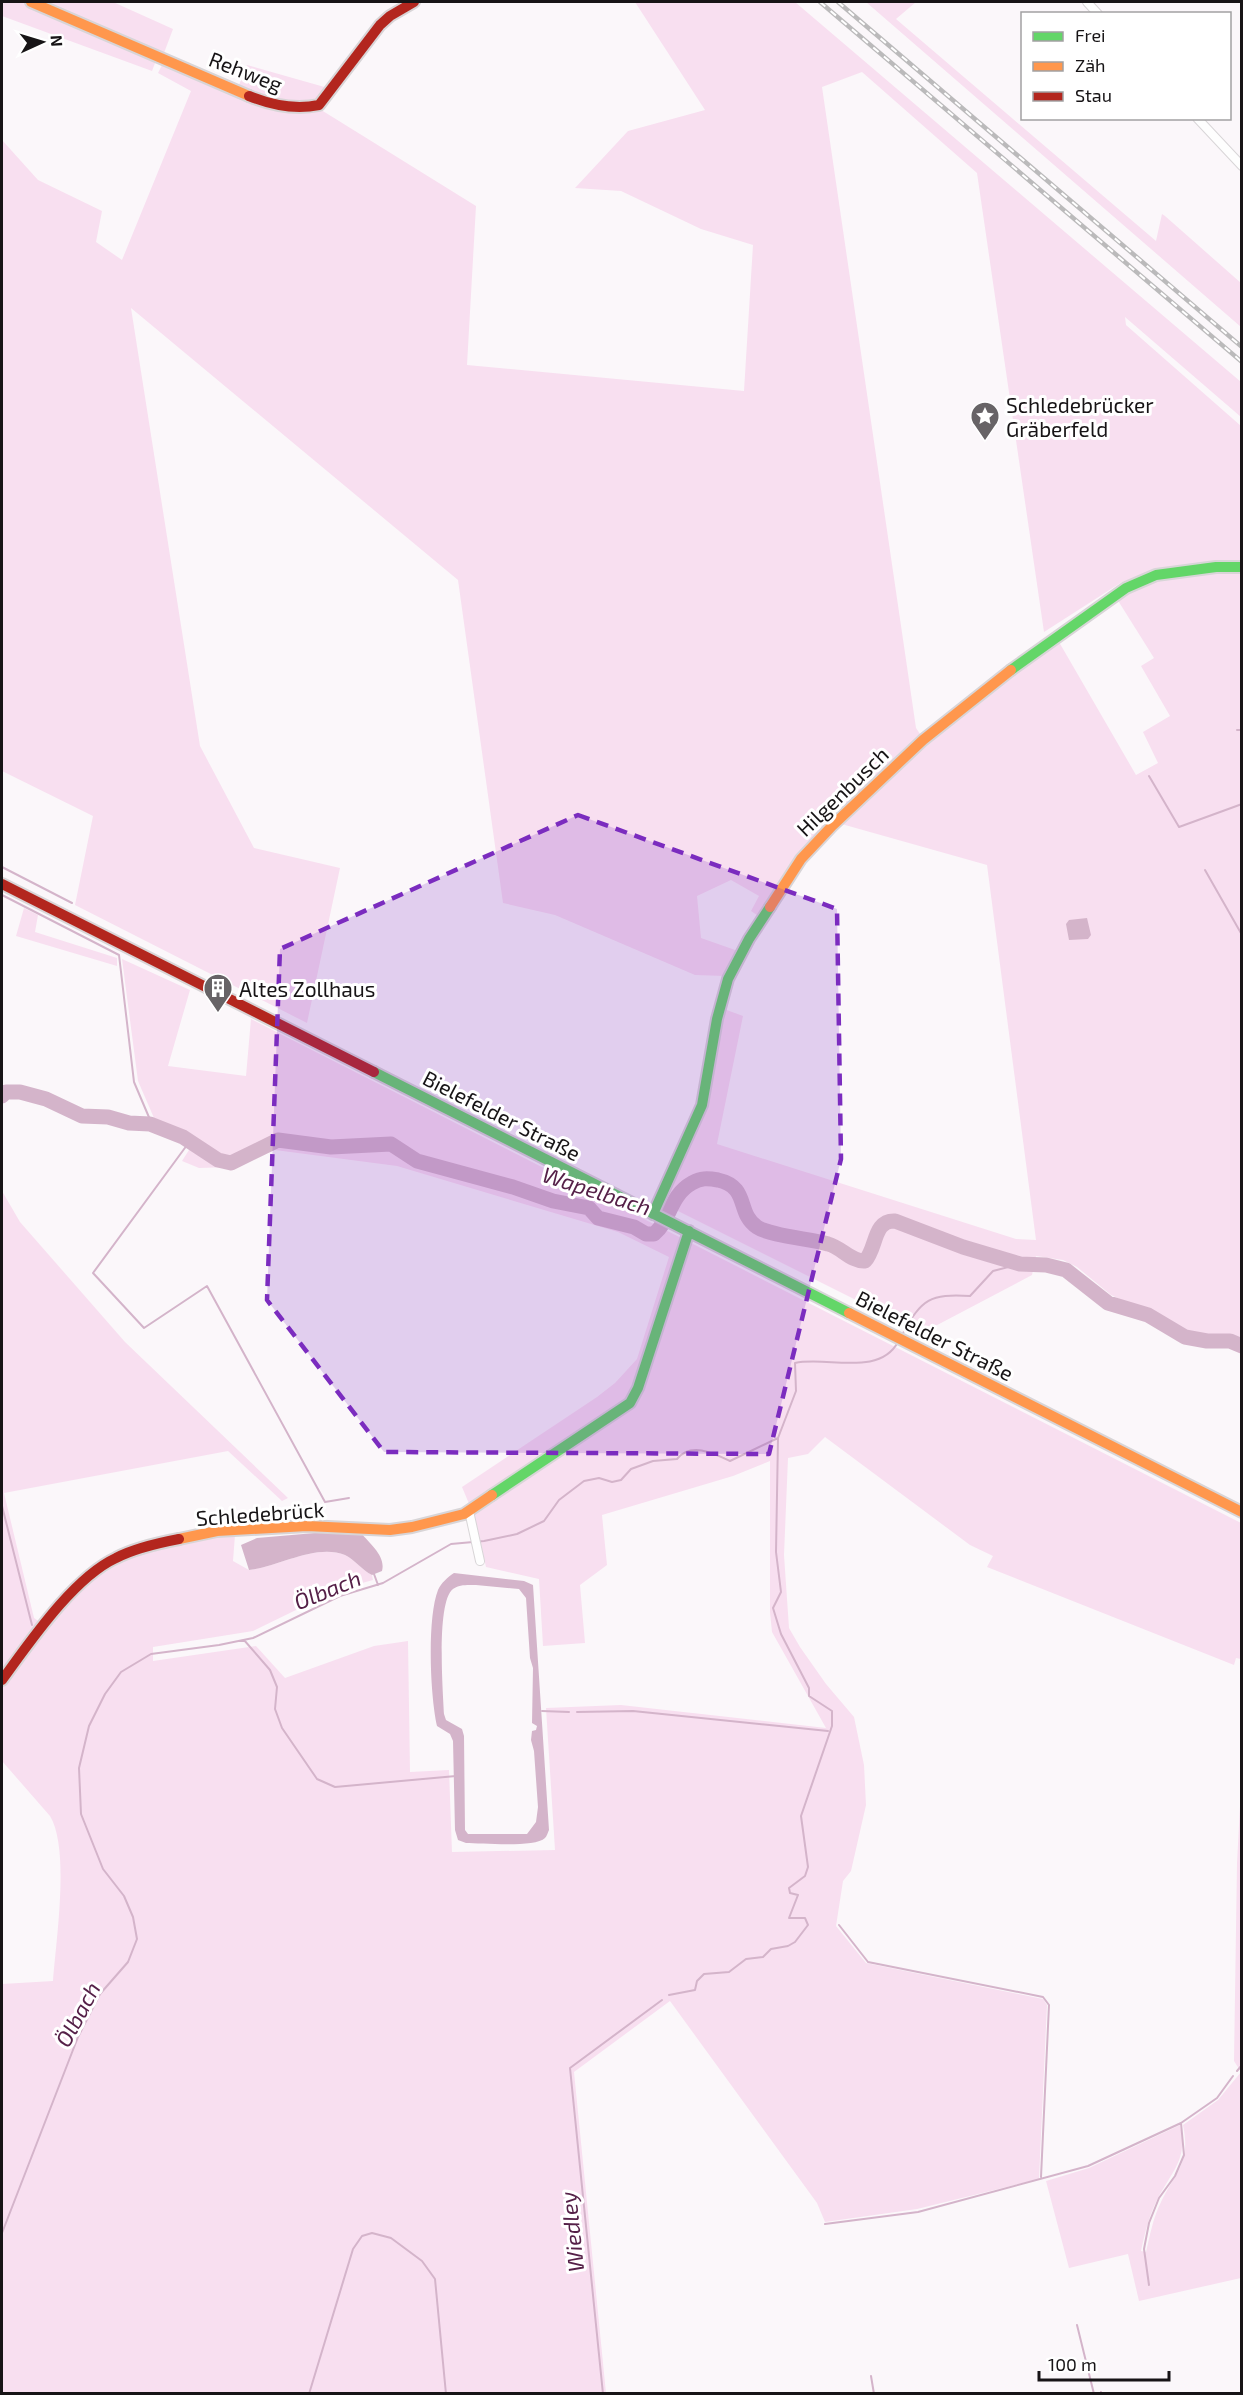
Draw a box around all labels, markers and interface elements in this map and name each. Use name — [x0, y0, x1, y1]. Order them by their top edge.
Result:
north arrow — [12, 12, 72, 72]
legend — [1021, 12, 1231, 120]
text: Frei — [1075, 24, 1106, 46]
text: N — [48, 34, 67, 47]
street label: Rehweg — [206, 46, 286, 96]
text: Zäh — [1075, 54, 1106, 76]
text: Stau — [1075, 84, 1112, 106]
place label: Schledebrücker Gräberfeld — [1006, 392, 1154, 441]
place icon: Schledebrücker Gräberfeld — [969, 400, 1001, 442]
street label: Hilgenbusch — [791, 741, 893, 841]
building icon: Altes Zollhaus — [202, 972, 234, 1014]
place label: Altes Zollhaus — [239, 976, 375, 1001]
street label: Bielefelder Straße — [419, 1065, 585, 1165]
water label: Wapelbach — [540, 1160, 654, 1220]
street label: Bielefelder Straße — [852, 1285, 1018, 1385]
street label: Schledebrück — [195, 1496, 325, 1530]
water label: Ölbach — [290, 1564, 364, 1614]
water label: Ölbach — [49, 1977, 105, 2051]
water label: Wiedley — [554, 2190, 589, 2273]
scale bar — [1039, 2344, 1170, 2382]
text: 100 m — [1048, 2353, 1097, 2375]

